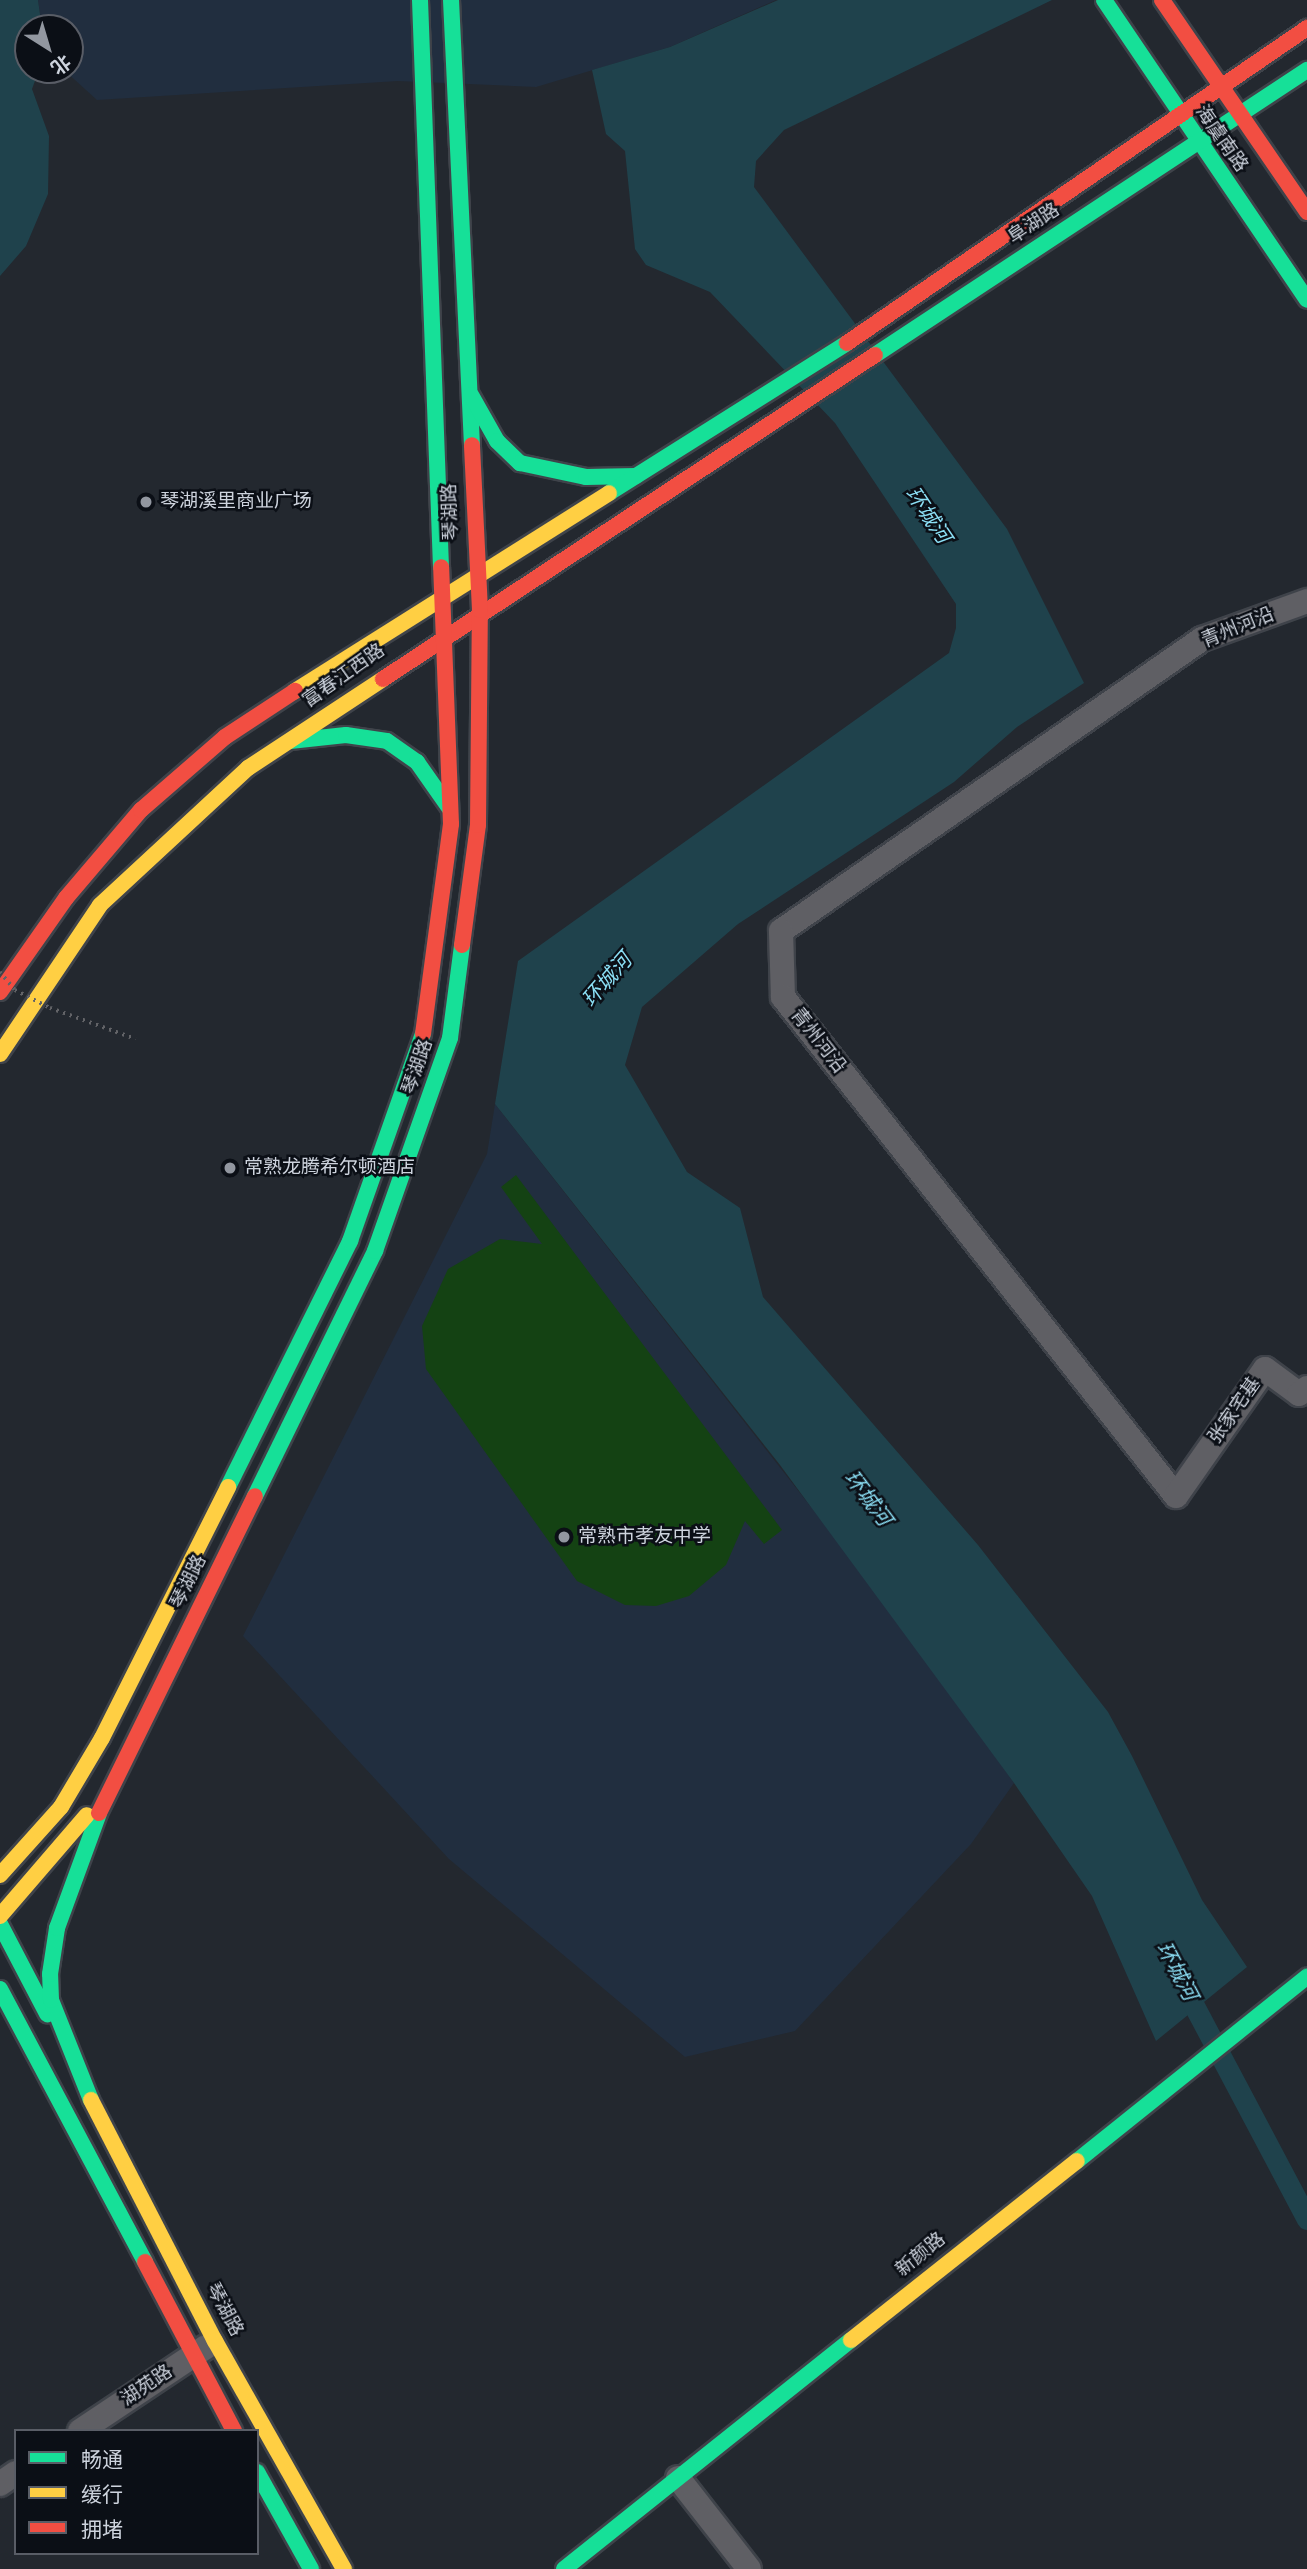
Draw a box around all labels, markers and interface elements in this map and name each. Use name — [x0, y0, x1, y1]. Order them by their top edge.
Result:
north arrow — [14, 14, 84, 84]
text: 北 — [46, 50, 75, 79]
street label: 海虞南路 — [1190, 101, 1252, 177]
street label: 阜湖路 — [1004, 199, 1064, 249]
water label: 环城河 — [900, 482, 956, 548]
street label: 琴湖路 — [439, 483, 463, 541]
place label: 琴湖溪里商业广场 — [160, 491, 312, 513]
marker: 琴湖溪里商业广场 — [138, 494, 154, 510]
street label: 青州河沿 — [1198, 603, 1278, 653]
street label: 富春江西路 — [299, 639, 389, 713]
water label: 环城河 — [577, 948, 637, 1012]
street label: 青州河沿 — [786, 1004, 850, 1078]
street label: 琴湖路 — [398, 1036, 438, 1098]
place label: 常熟龙腾希尔顿酒店 — [244, 1157, 415, 1179]
marker: 常熟龙腾希尔顿酒店 — [222, 1160, 238, 1176]
street label: 张家宅基 — [1204, 1373, 1266, 1449]
water label: 环城河 — [839, 1465, 897, 1531]
place label: 常熟市孝友中学 — [578, 1526, 711, 1548]
marker: 常熟市孝友中学 — [556, 1529, 572, 1545]
street label: 琴湖路 — [166, 1551, 212, 1613]
water label: 环城河 — [1151, 1937, 1203, 2005]
street label: 新颜路 — [892, 2228, 950, 2282]
street label: 琴湖路 — [201, 2279, 247, 2341]
street label: 湖苑路 — [117, 2361, 177, 2411]
legend — [14, 2429, 259, 2555]
text: 畅通 — [81, 2448, 123, 2472]
text: 缓行 — [81, 2483, 123, 2507]
text: 拥堵 — [81, 2518, 123, 2542]

